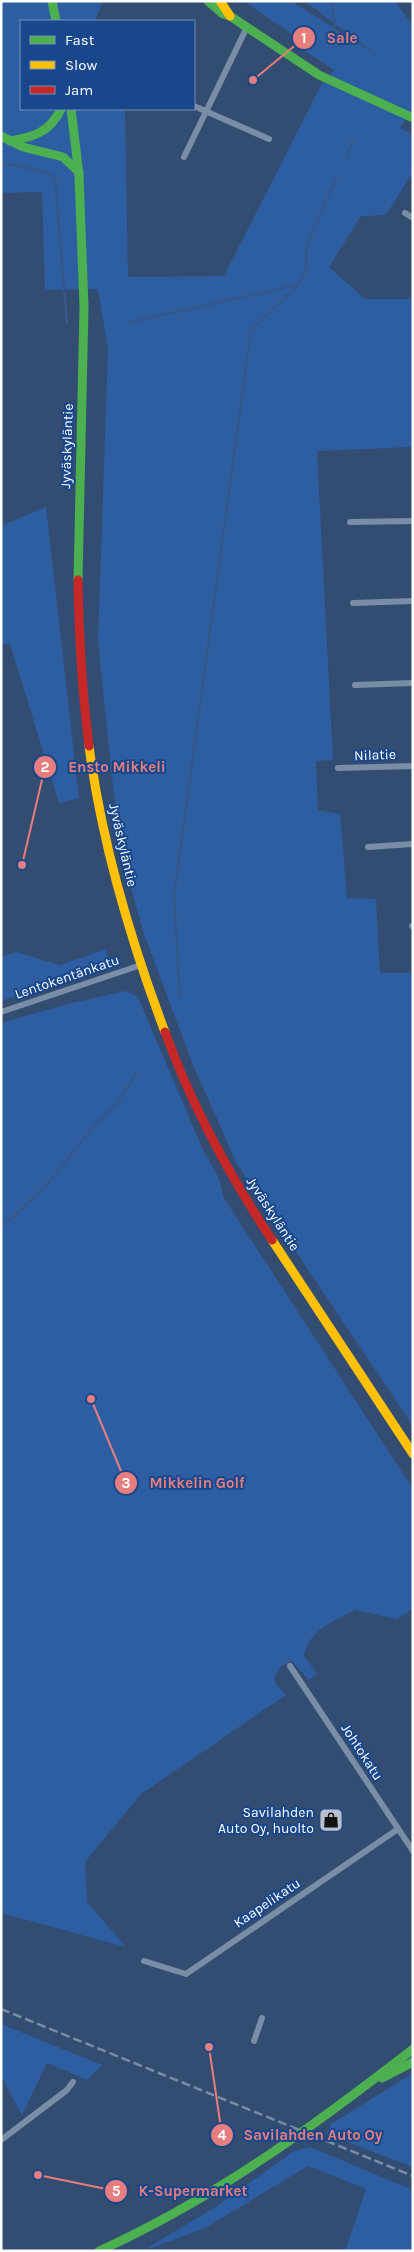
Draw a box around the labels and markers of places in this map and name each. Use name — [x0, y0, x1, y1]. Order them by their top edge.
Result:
callout: Sale — [292, 23, 368, 53]
callout: Ensto Mikkeli — [33, 752, 175, 782]
callout: Mikkelin Golf — [114, 1468, 254, 1498]
place label: Savilahden Auto Oy, huolto — [218, 1804, 314, 1837]
shop icon: Savilahden Auto Oy, huolto — [318, 1807, 344, 1833]
callout: Savilahden Auto Oy — [209, 2120, 393, 2150]
callout: K-Supermarket — [104, 2176, 258, 2206]

